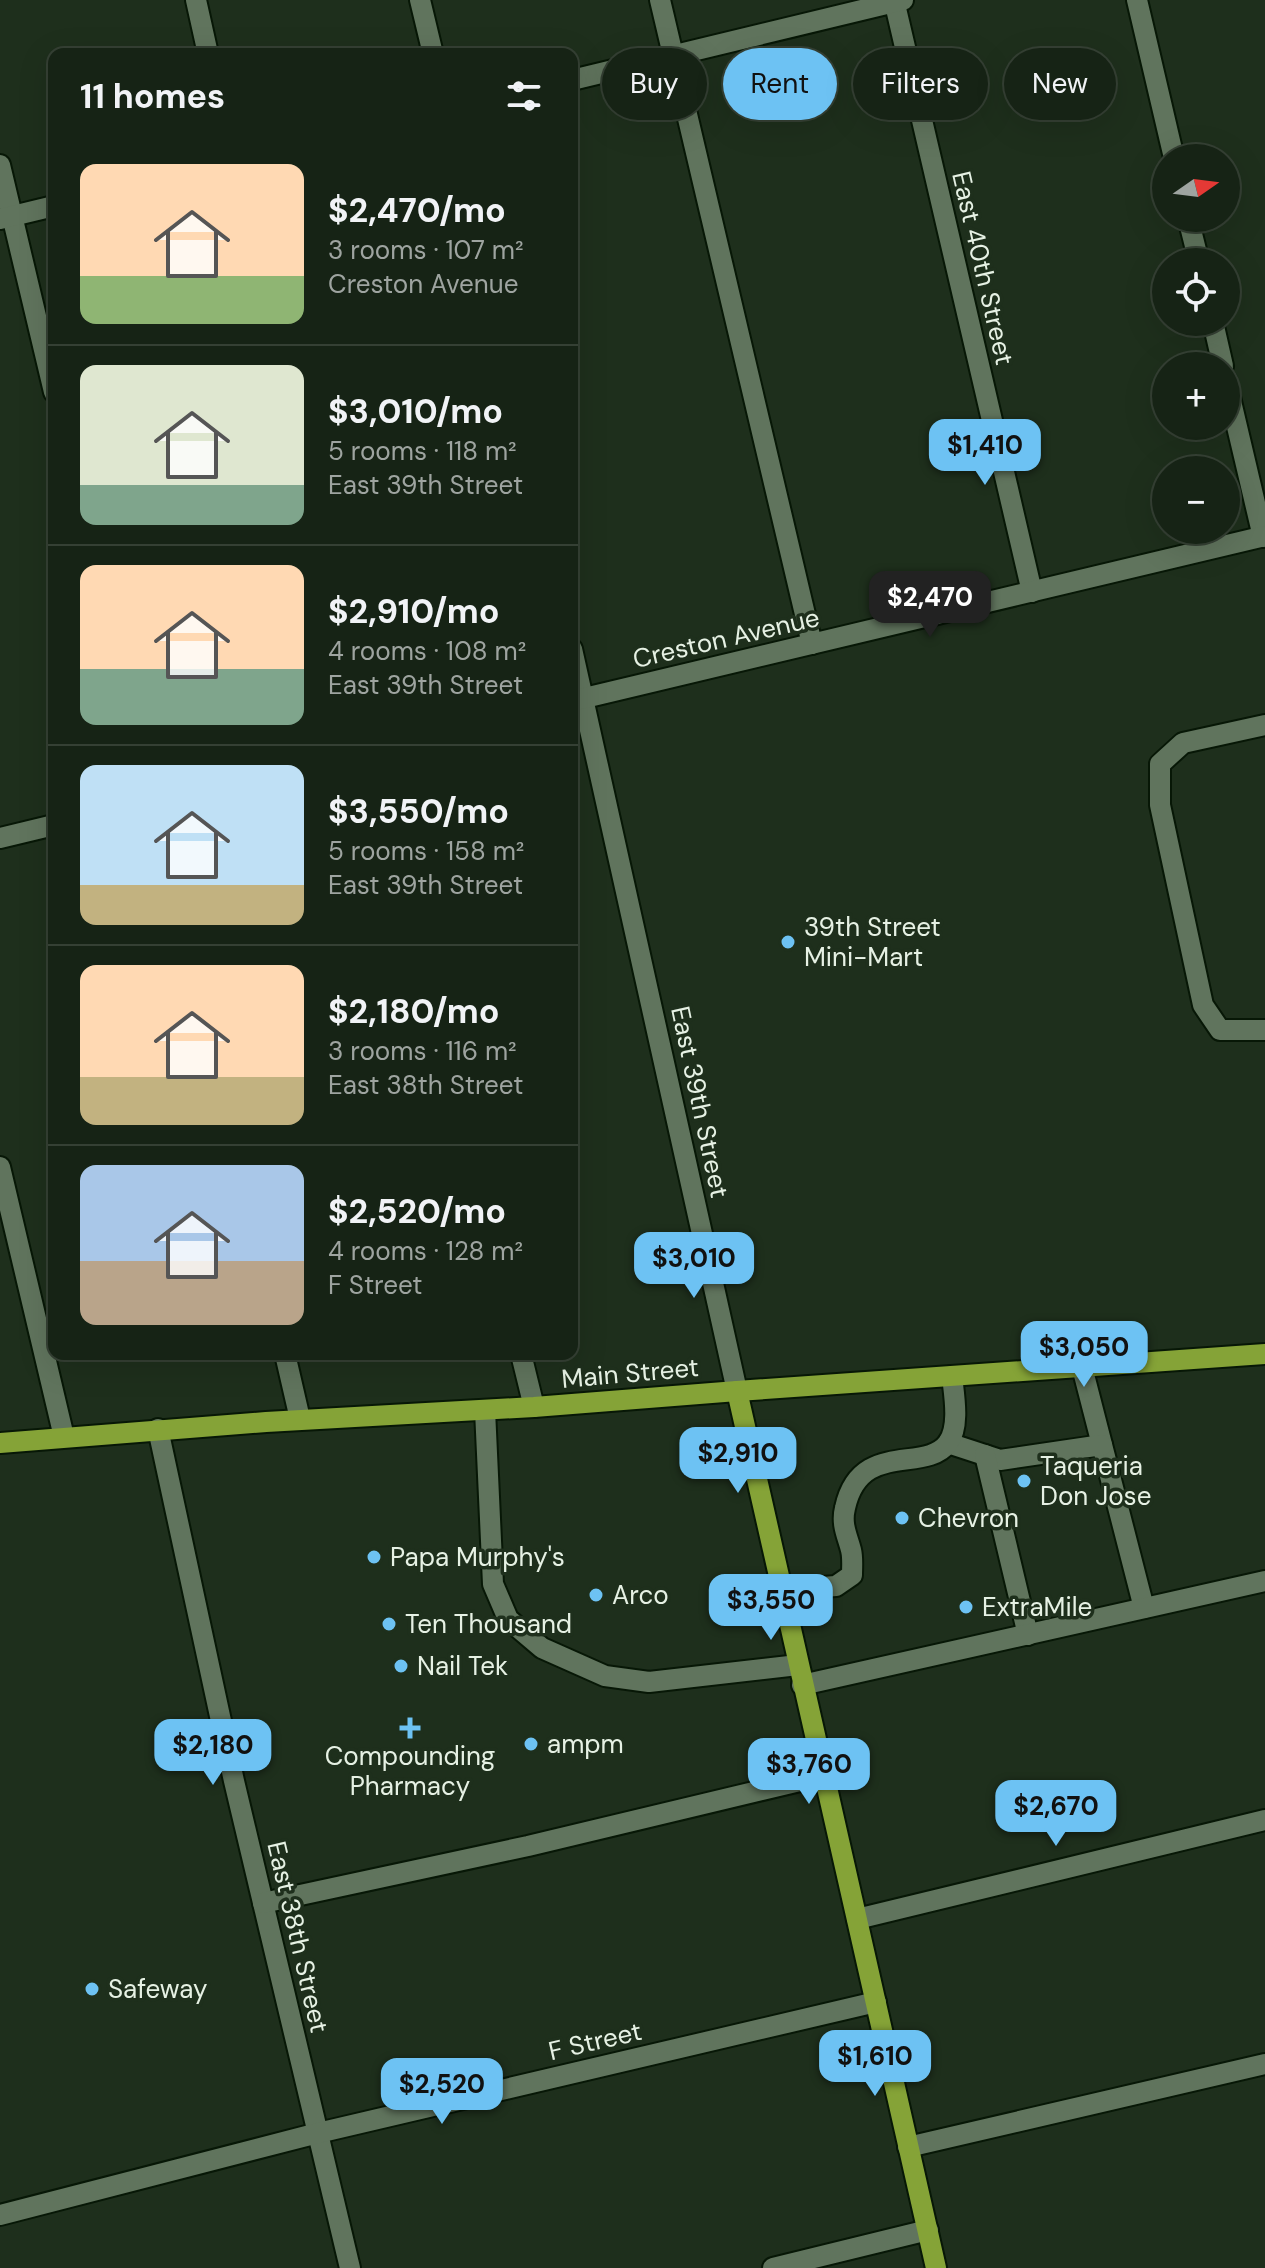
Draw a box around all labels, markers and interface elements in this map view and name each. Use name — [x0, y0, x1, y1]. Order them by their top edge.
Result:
chip: Buy — [602, 48, 707, 120]
chip: Rent — [723, 48, 837, 120]
chip: Filters — [853, 48, 988, 120]
chip: New — [1004, 48, 1116, 120]
text: 11 homes — [80, 74, 225, 119]
icon: filters — [502, 74, 546, 118]
north arrow — [1152, 144, 1240, 232]
map controls — [1152, 144, 1240, 544]
street label: East 40th Street — [944, 168, 1022, 368]
text: $2,470/mo — [328, 188, 506, 233]
icon: home — [144, 196, 240, 292]
text: 3 rooms · 107 m² — [328, 233, 524, 267]
button: locate — [1152, 248, 1240, 336]
text: Creston Avenue — [328, 267, 518, 301]
button: + — [1152, 352, 1240, 440]
text: $3,010/mo — [328, 389, 503, 434]
icon: home — [144, 397, 240, 493]
pin: $1,410 — [920, 419, 1050, 487]
text: $1,410 — [947, 428, 1023, 462]
text: 5 rooms · 118 m² — [328, 434, 517, 468]
button: − — [1152, 456, 1240, 544]
text: East 39th Street — [328, 468, 523, 502]
pin: $2,470 — [865, 571, 995, 639]
text: $2,470 — [887, 580, 973, 614]
text: $2,910/mo — [328, 589, 499, 634]
icon: home — [144, 597, 240, 693]
street label: Creston Avenue — [629, 600, 823, 676]
text: 4 rooms · 108 m² — [328, 634, 526, 668]
text: East 39th Street — [328, 668, 523, 702]
text: $3,550/mo — [328, 789, 509, 834]
icon: home — [144, 797, 240, 893]
text: 5 rooms · 158 m² — [328, 834, 524, 868]
text: East 39th Street — [328, 868, 523, 902]
place label: 39th Street Mini-Mart — [804, 910, 941, 974]
marker: 39th Street Mini-Mart — [779, 933, 797, 951]
text: $2,180/mo — [328, 989, 500, 1034]
icon: home — [144, 997, 240, 1093]
street label: East 39th Street — [663, 1003, 737, 1201]
text: 3 rooms · 116 m² — [328, 1034, 517, 1068]
text: East 38th Street — [328, 1068, 523, 1102]
text: $2,520/mo — [328, 1189, 506, 1234]
icon: home — [144, 1197, 240, 1293]
pin: $3,010 — [629, 1232, 759, 1300]
text: 4 rooms · 128 m² — [328, 1234, 523, 1268]
text: $3,010 — [652, 1241, 736, 1275]
text: F Street — [328, 1268, 423, 1302]
pin: $3,050 — [1019, 1321, 1149, 1389]
text: $3,050 — [1039, 1330, 1129, 1364]
street label: Main Street — [560, 1350, 700, 1396]
pin: $2,910 — [673, 1427, 803, 1495]
text: $2,910 — [697, 1436, 779, 1470]
place label: Taqueria Don Jose — [1040, 1449, 1151, 1513]
marker: Taqueria Don Jose — [1015, 1472, 1033, 1490]
place label: Chevron — [918, 1501, 1019, 1535]
marker: Chevron — [893, 1509, 911, 1527]
place label: Papa Murphy's — [390, 1540, 565, 1574]
marker: Papa Murphy's — [365, 1548, 383, 1566]
pin: $3,550 — [706, 1574, 836, 1642]
place label: Arco — [612, 1578, 669, 1612]
text: $3,550 — [727, 1583, 815, 1617]
marker: Arco — [587, 1586, 605, 1604]
place label: ExtraMile — [982, 1590, 1092, 1624]
marker: ExtraMile — [957, 1598, 975, 1616]
place label: Ten Thousand — [405, 1607, 572, 1641]
marker: Ten Thousand — [380, 1615, 398, 1633]
place label: Nail Tek — [417, 1649, 508, 1683]
marker: Nail Tek — [392, 1657, 410, 1675]
pin: $2,180 — [148, 1719, 278, 1787]
marker: Compounding Pharmacy — [401, 1719, 419, 1737]
place label: ampm — [547, 1727, 624, 1761]
text: $2,180 — [172, 1728, 254, 1762]
marker: ampm — [522, 1735, 540, 1753]
pin: $3,760 — [744, 1738, 874, 1806]
place label: Compounding Pharmacy — [325, 1739, 495, 1803]
text: $3,760 — [766, 1747, 852, 1781]
pin: $2,670 — [991, 1780, 1121, 1848]
text: $2,670 — [1013, 1789, 1099, 1823]
street label: East 38th Street — [259, 1838, 337, 2036]
place label: Safeway — [108, 1972, 207, 2006]
marker: Safeway — [83, 1980, 101, 1998]
street label: F Street — [545, 2014, 645, 2068]
pin: $1,610 — [810, 2030, 940, 2098]
text: $1,610 — [837, 2039, 913, 2073]
pin: $2,520 — [377, 2058, 507, 2126]
text: $2,520 — [399, 2067, 485, 2101]

